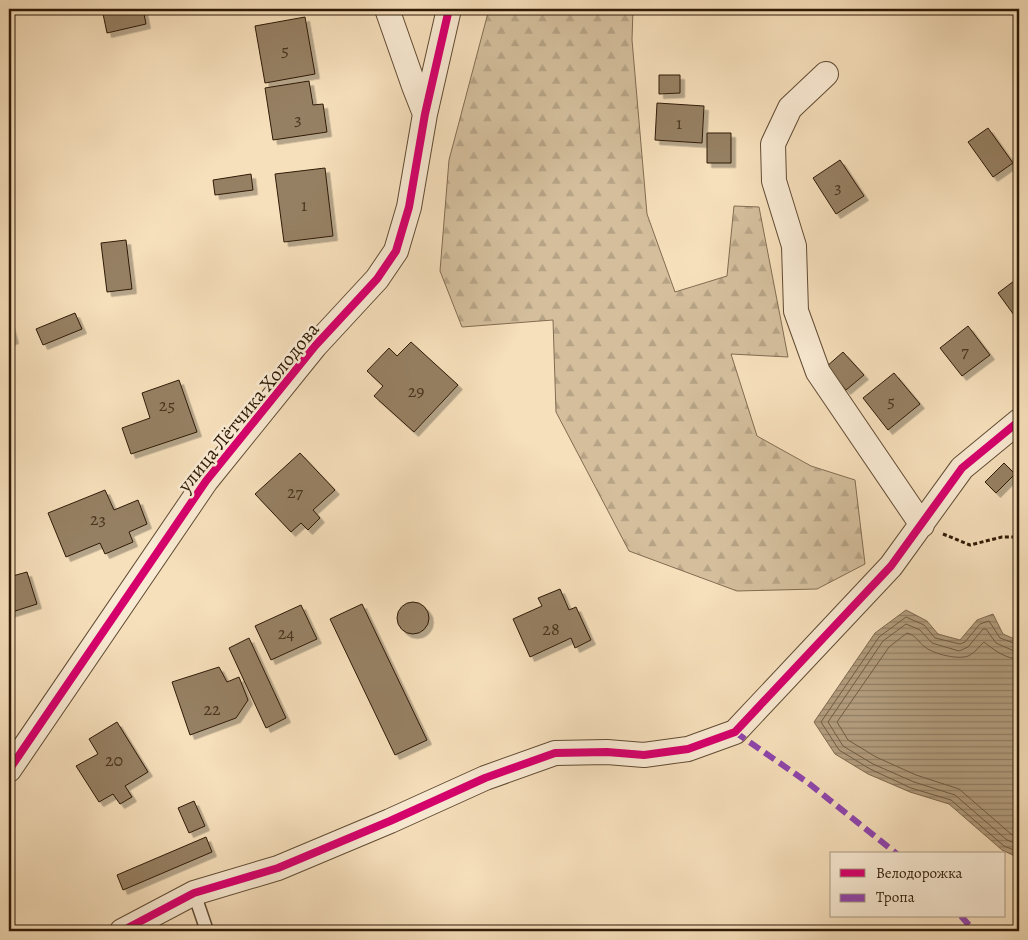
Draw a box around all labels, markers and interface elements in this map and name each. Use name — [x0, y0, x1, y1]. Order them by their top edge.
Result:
house number: 5 — [281, 38, 289, 62]
house number: 3 — [294, 107, 302, 131]
house number: 1 — [676, 111, 682, 135]
house number: 3 — [834, 175, 842, 199]
house number: 1 — [301, 193, 307, 217]
street label: улица Лётчика Холодова — [171, 316, 326, 499]
house number: 7 — [961, 339, 969, 363]
house number: 29 — [408, 379, 424, 403]
house number: 5 — [887, 389, 895, 413]
house number: 25 — [159, 393, 175, 417]
house number: 27 — [287, 480, 303, 504]
house number: 23 — [90, 507, 106, 531]
house number: 28 — [542, 617, 560, 641]
house number: 24 — [278, 621, 294, 645]
house number: 22 — [203, 697, 221, 721]
house number: 20 — [105, 748, 123, 772]
legend — [830, 852, 1006, 918]
text: Велодорожка — [876, 863, 963, 883]
text: Тропа — [876, 887, 915, 907]

